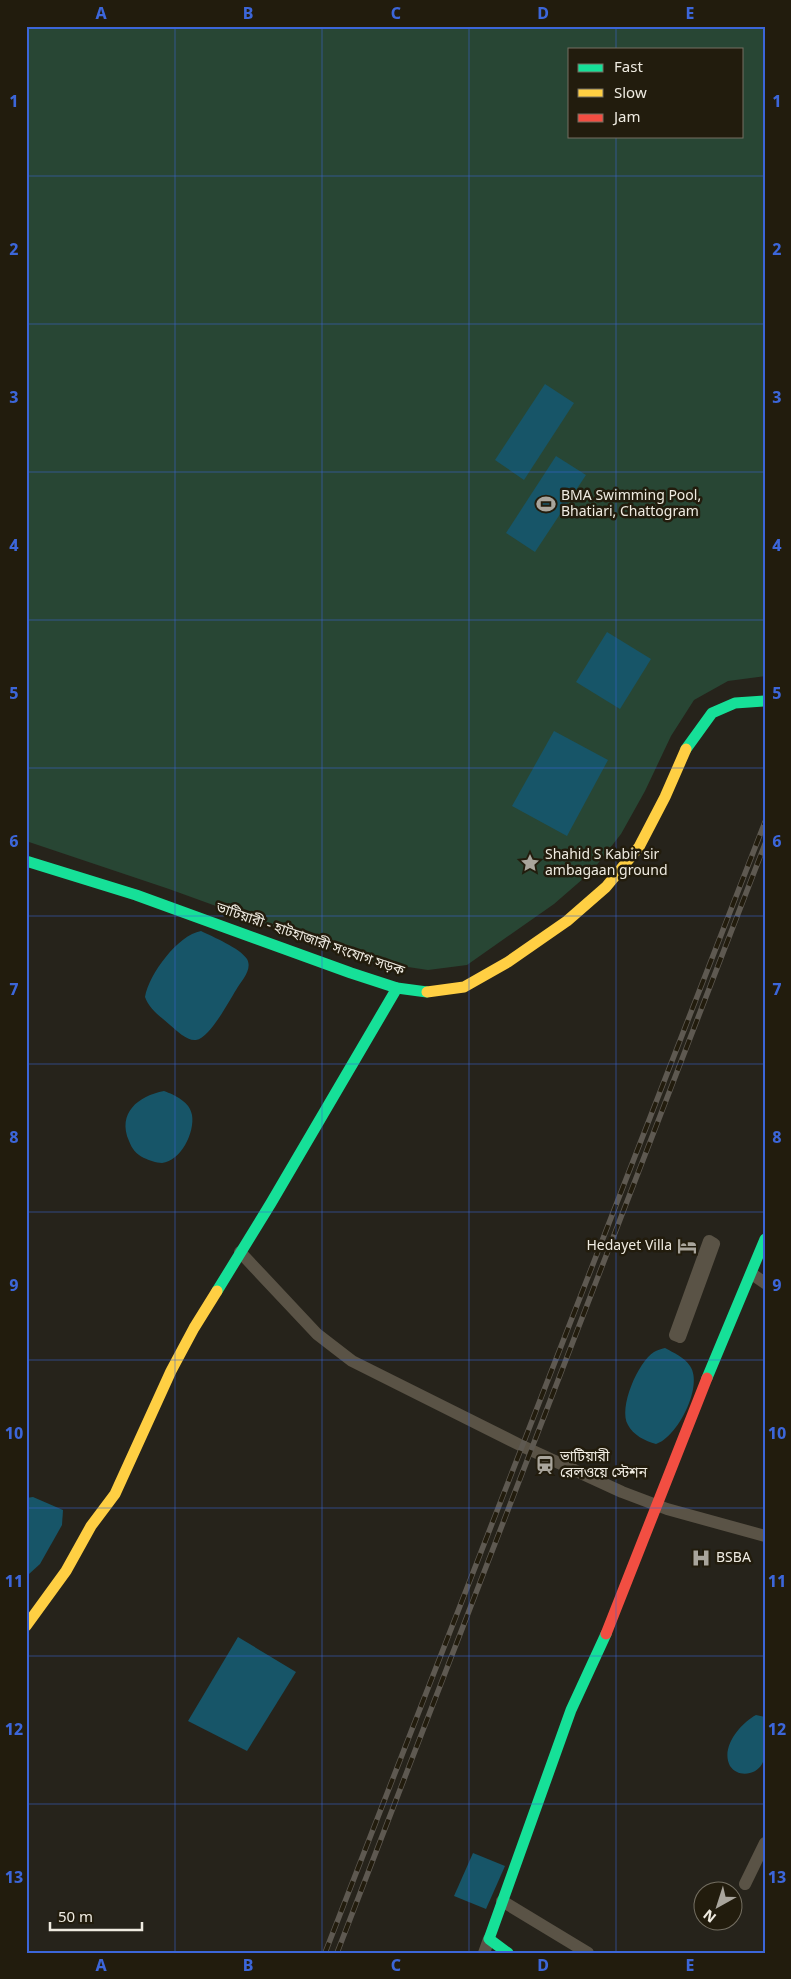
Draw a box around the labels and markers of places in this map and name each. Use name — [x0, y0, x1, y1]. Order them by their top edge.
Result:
place label: BMA Swimming Pool, Bhatiari, Chattogram — [561, 487, 701, 522]
sports icon: BMA Swimming Pool, Bhatiari, Chattogram — [535, 493, 557, 515]
place label: Shahid S Kabir sir ambagaan ground — [545, 846, 668, 881]
place icon: Shahid S Kabir sir ambagaan ground — [519, 852, 541, 874]
hotel icon: Hedayet Villa — [676, 1235, 698, 1257]
place label: Hedayet Villa — [586, 1237, 672, 1256]
place label: ভাটিয়ারী রেলওয়ে স্টেশন — [559, 1448, 648, 1483]
station icon: ভাটিয়ারী রেলওয়ে স্টেশন — [534, 1454, 556, 1476]
hospital icon: BSBA — [690, 1547, 712, 1569]
place label: BSBA — [716, 1549, 751, 1568]

